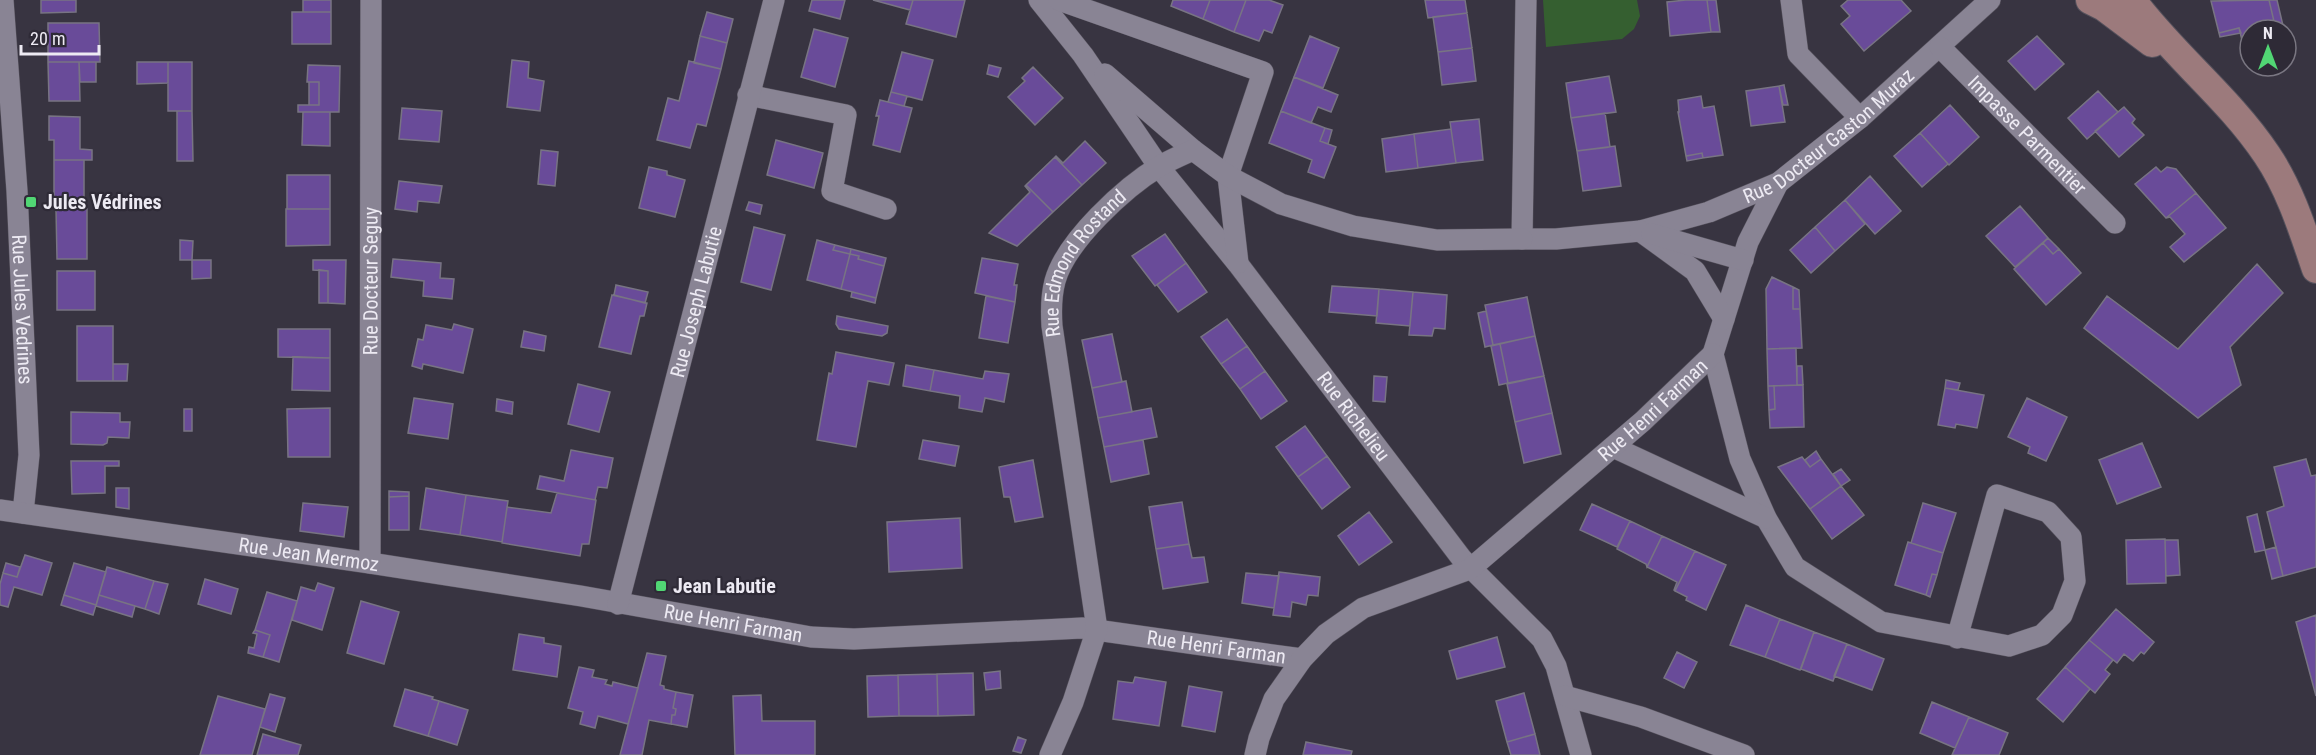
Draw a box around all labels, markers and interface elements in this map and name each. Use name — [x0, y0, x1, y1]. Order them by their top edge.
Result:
scale bar — [21, 18, 99, 56]
north arrow — [2238, 18, 2298, 78]
text: N — [2263, 24, 2273, 43]
text: 20 m — [30, 28, 65, 49]
street label: Rue Docteur Gaston Muraz — [1739, 63, 1919, 208]
street label: Impasse Parmentier — [1963, 70, 2092, 200]
street label: Rue Edmond Rostand — [1039, 184, 1131, 339]
place label: Jules Védrines — [43, 190, 162, 214]
marker: Jules Védrines — [24, 195, 38, 209]
street label: Rue Docteur Seguy — [358, 207, 383, 355]
street label: Rue Joseph Labutie — [665, 224, 727, 380]
street label: Rue Jules Vedrines — [7, 234, 38, 385]
street label: Rue Henri Farman — [1593, 354, 1712, 466]
street label: Rue Richelieu — [1312, 367, 1395, 466]
street label: Rue Jean Mermoz — [237, 532, 381, 576]
place label: Jean Labutie — [673, 574, 776, 598]
marker: Jean Labutie — [654, 579, 668, 593]
street label: Rue Henri Farman — [662, 599, 804, 647]
street label: Rue Henri Farman — [1145, 625, 1288, 669]

